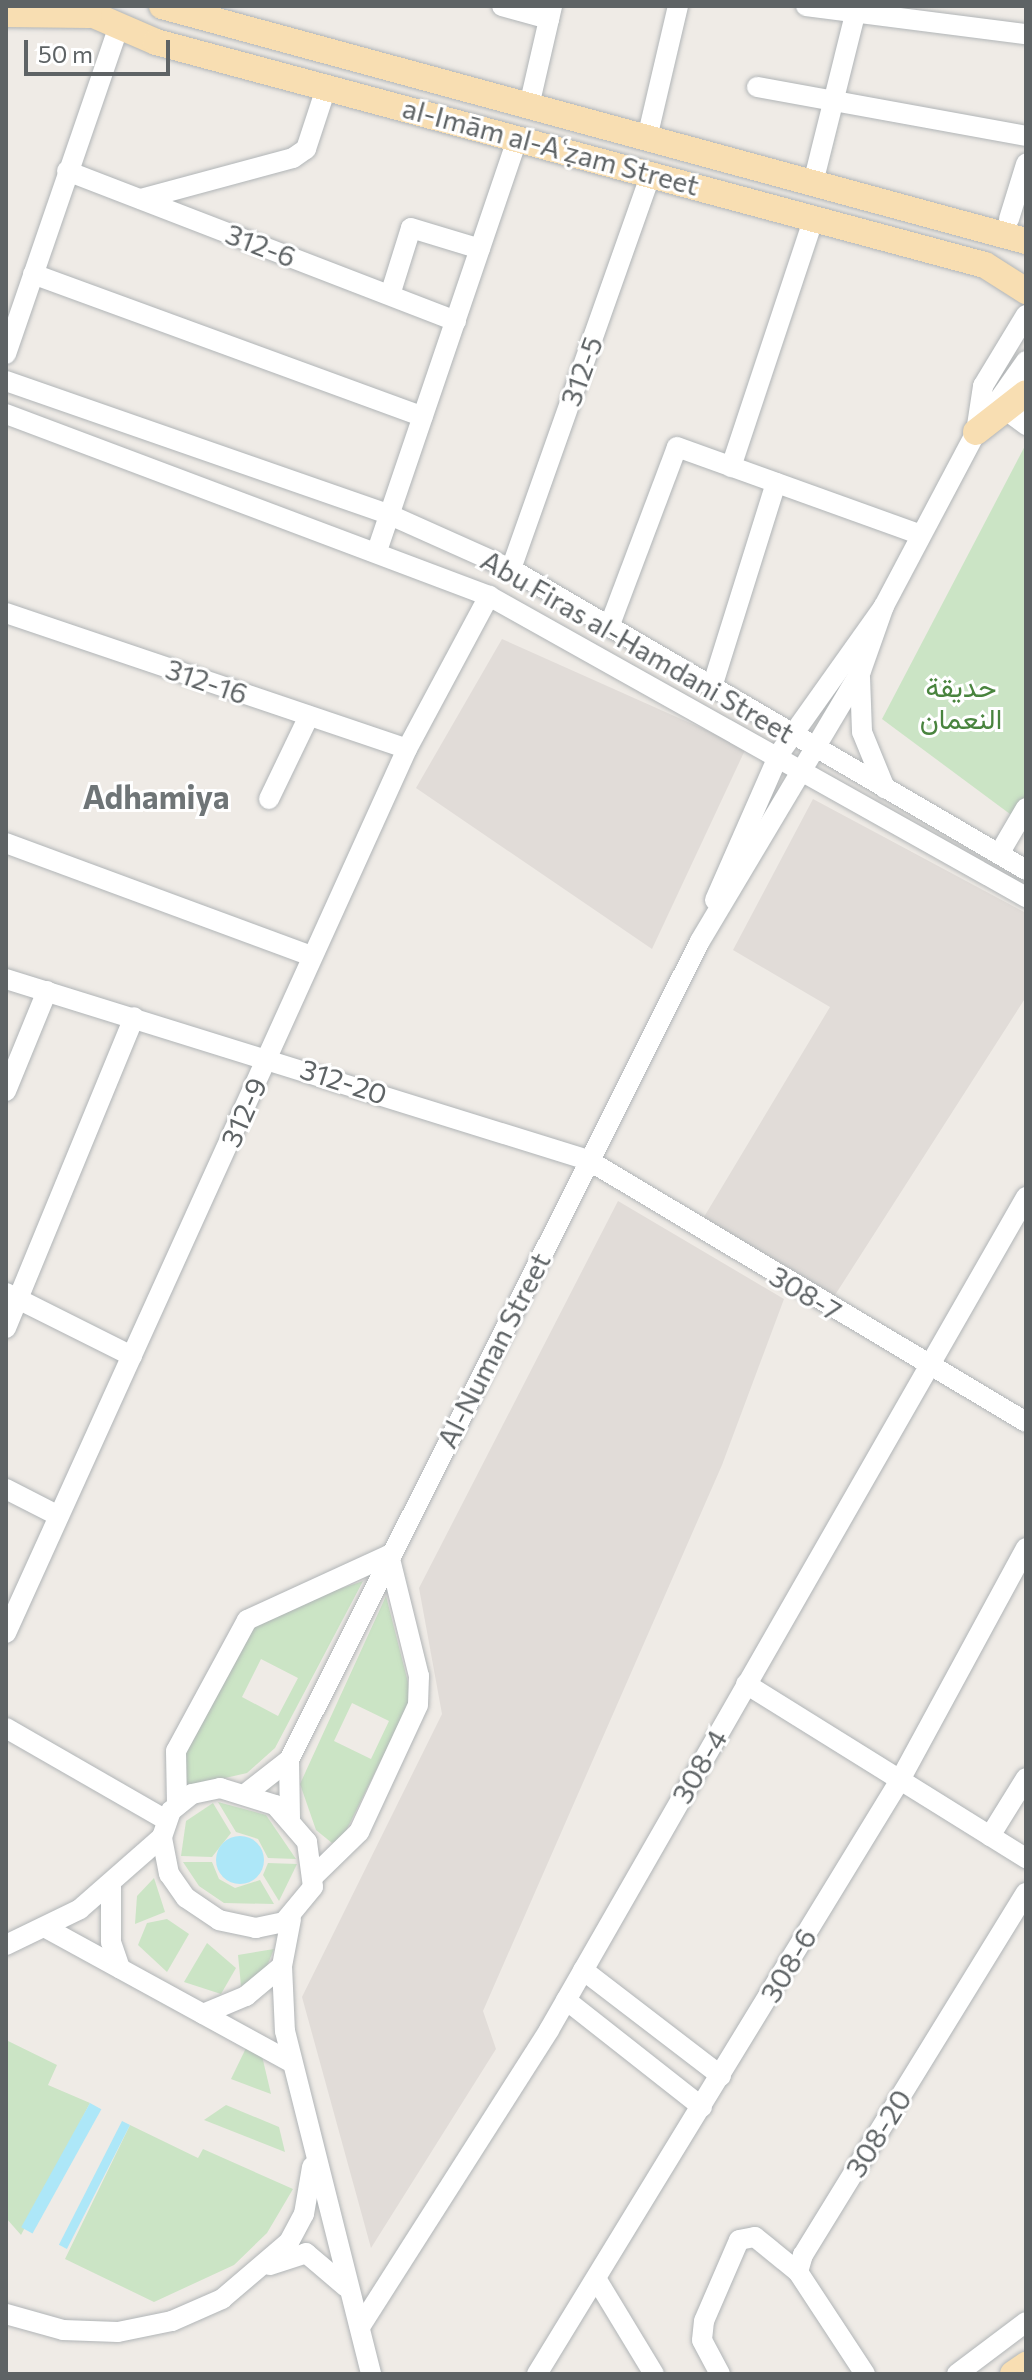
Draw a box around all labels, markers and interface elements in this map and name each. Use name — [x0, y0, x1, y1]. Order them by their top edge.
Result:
scale bar — [28, 24, 174, 74]
text: 50 m — [38, 39, 93, 68]
street label: al-Imām al-Aʿẓam Street — [399, 90, 703, 202]
street label: 312-6 — [221, 216, 301, 274]
street label: 312-5 — [553, 332, 609, 410]
street label: Abu Firas al-Hamdani Street — [475, 542, 801, 750]
street label: 312-16 — [162, 651, 252, 711]
park label: حديقة النعمان — [920, 669, 1002, 735]
district label: Adhamiya — [82, 777, 230, 815]
street label: 312-20 — [296, 1051, 392, 1111]
street label: 312-9 — [213, 1072, 273, 1152]
street label: Al-Numan Street — [429, 1247, 557, 1453]
street label: 308-7 — [764, 1259, 848, 1327]
street label: 308-4 — [664, 1723, 734, 1809]
street label: 308-6 — [753, 1922, 823, 2008]
street label: 308-20 — [838, 2083, 918, 2183]

